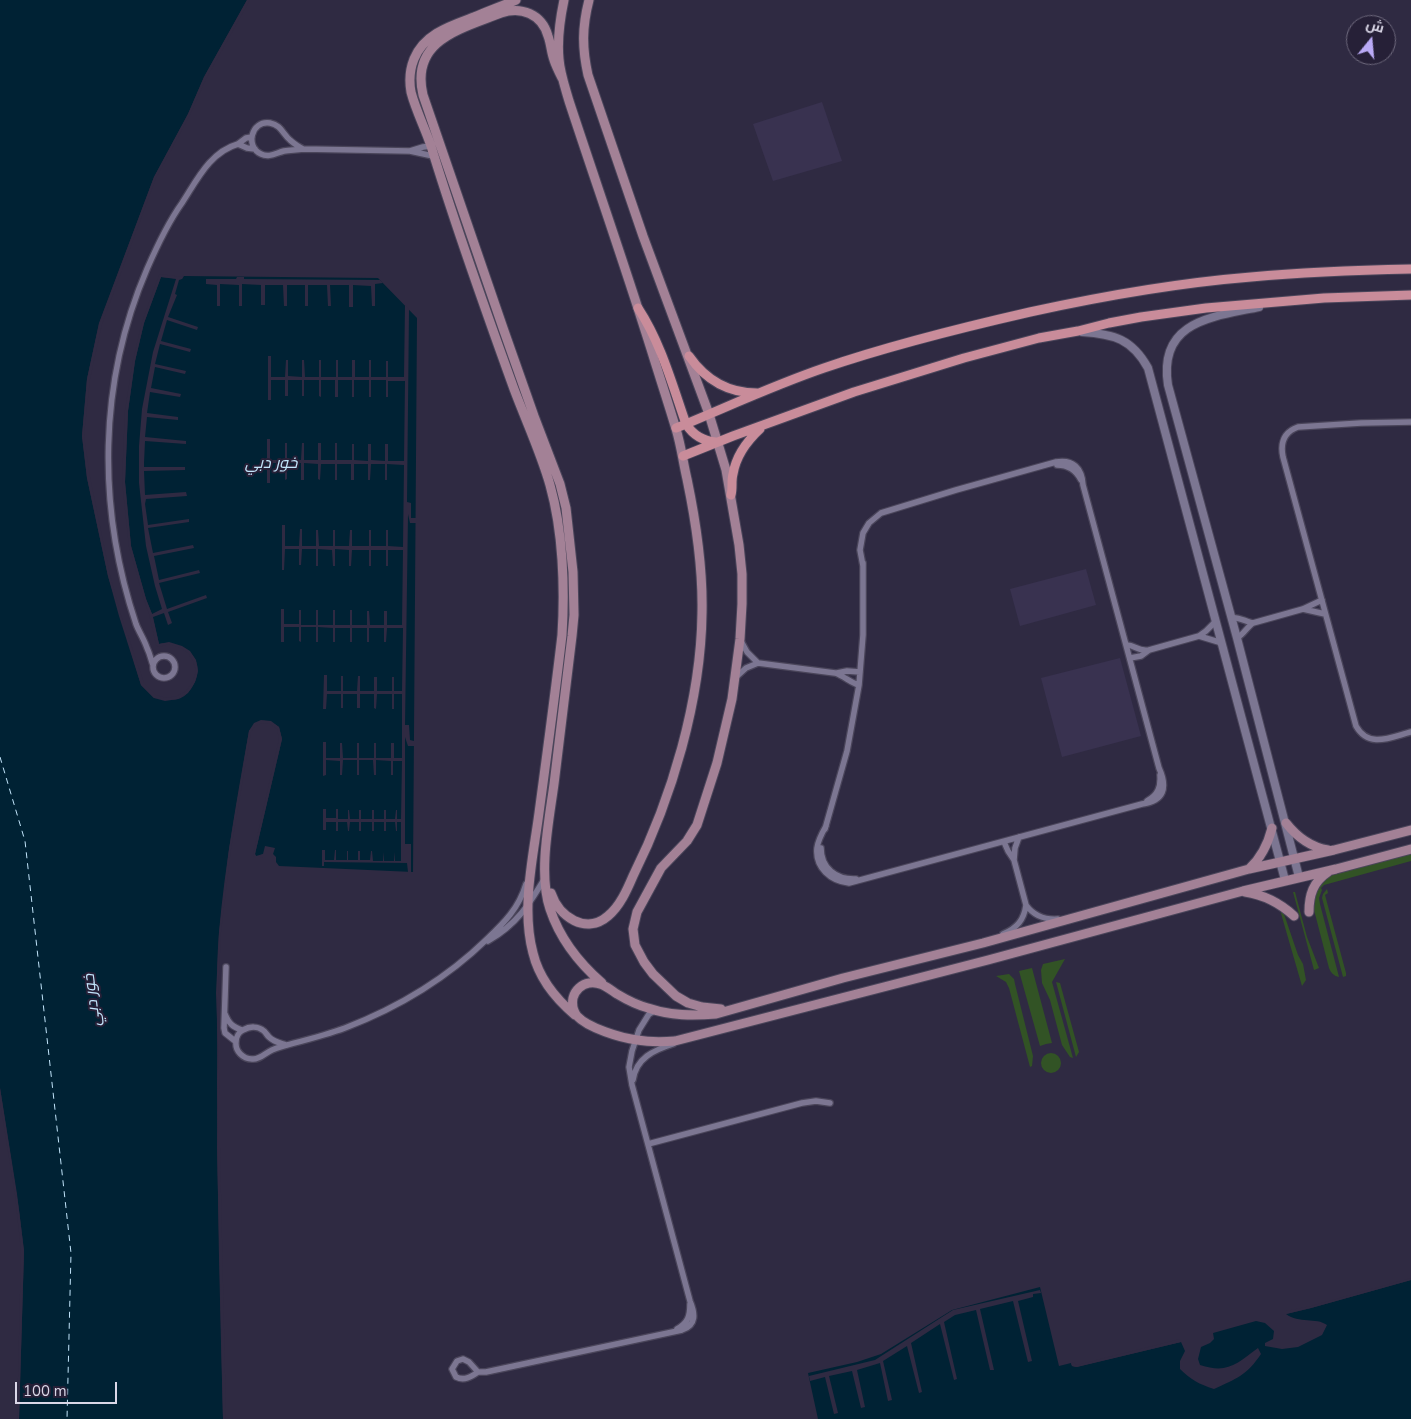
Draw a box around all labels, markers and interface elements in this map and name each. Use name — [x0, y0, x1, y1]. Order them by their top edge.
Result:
text: ش — [1364, 14, 1387, 38]
north arrow — [1346, 15, 1396, 65]
water label: خور دبي — [245, 454, 297, 474]
water label: خور دبي — [80, 973, 106, 1027]
scale bar — [18, 1372, 120, 1404]
text: 100 m — [23, 1381, 67, 1401]

